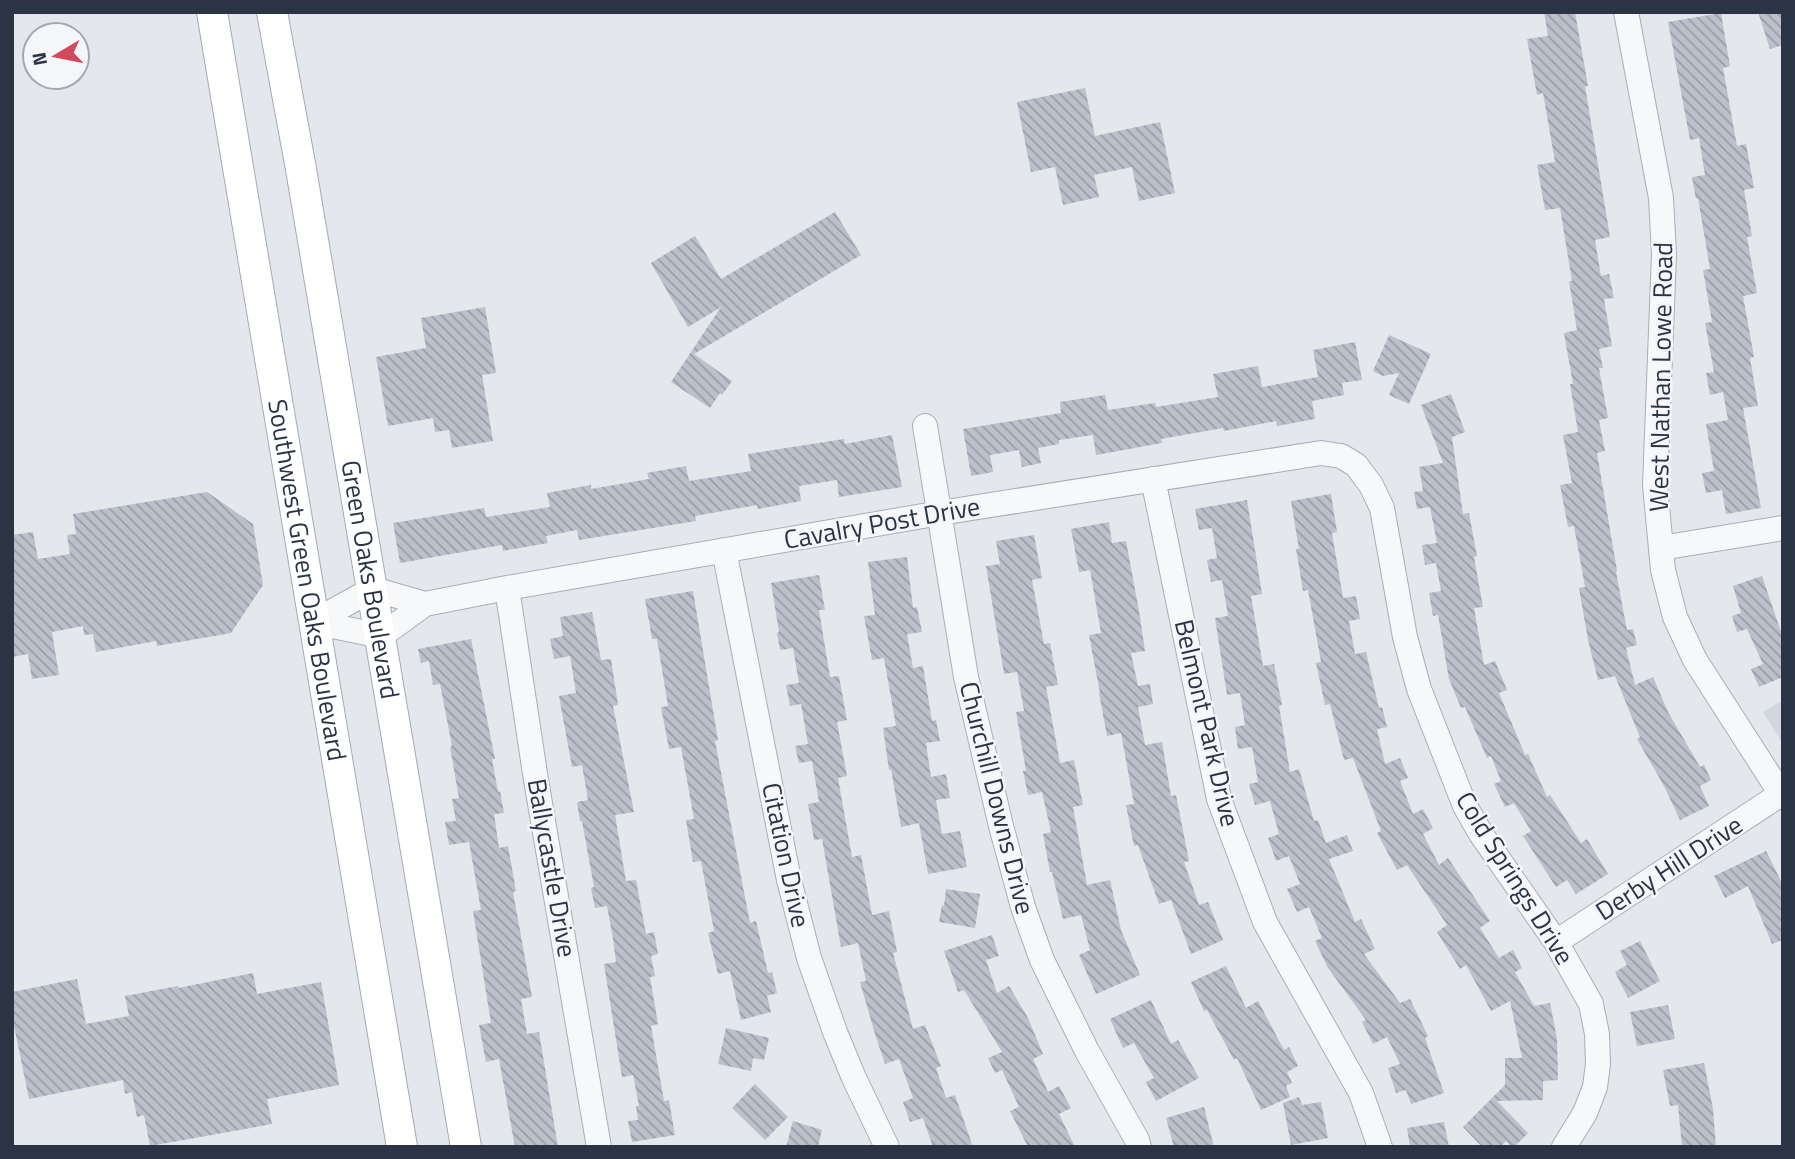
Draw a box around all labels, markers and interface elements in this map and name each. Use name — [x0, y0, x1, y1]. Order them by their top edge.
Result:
north arrow — [21, 21, 91, 91]
text: N — [23, 50, 54, 68]
street label: West Nathan Lowe Road — [1639, 242, 1682, 512]
street label: Southwest Green Oaks Boulevard — [258, 396, 357, 764]
street label: Green Oaks Boulevard — [331, 457, 410, 702]
street label: Cavalry Post Drive — [781, 486, 983, 559]
street label: Belmont Park Drive — [1165, 615, 1250, 830]
street label: Churchill Downs Drive — [950, 678, 1045, 918]
street label: Ballycastle Drive — [518, 776, 587, 960]
street label: Citation Drive — [752, 779, 821, 931]
street label: Cold Springs Drive — [1447, 784, 1584, 972]
street label: Derby Hill Drive — [1587, 805, 1750, 930]

